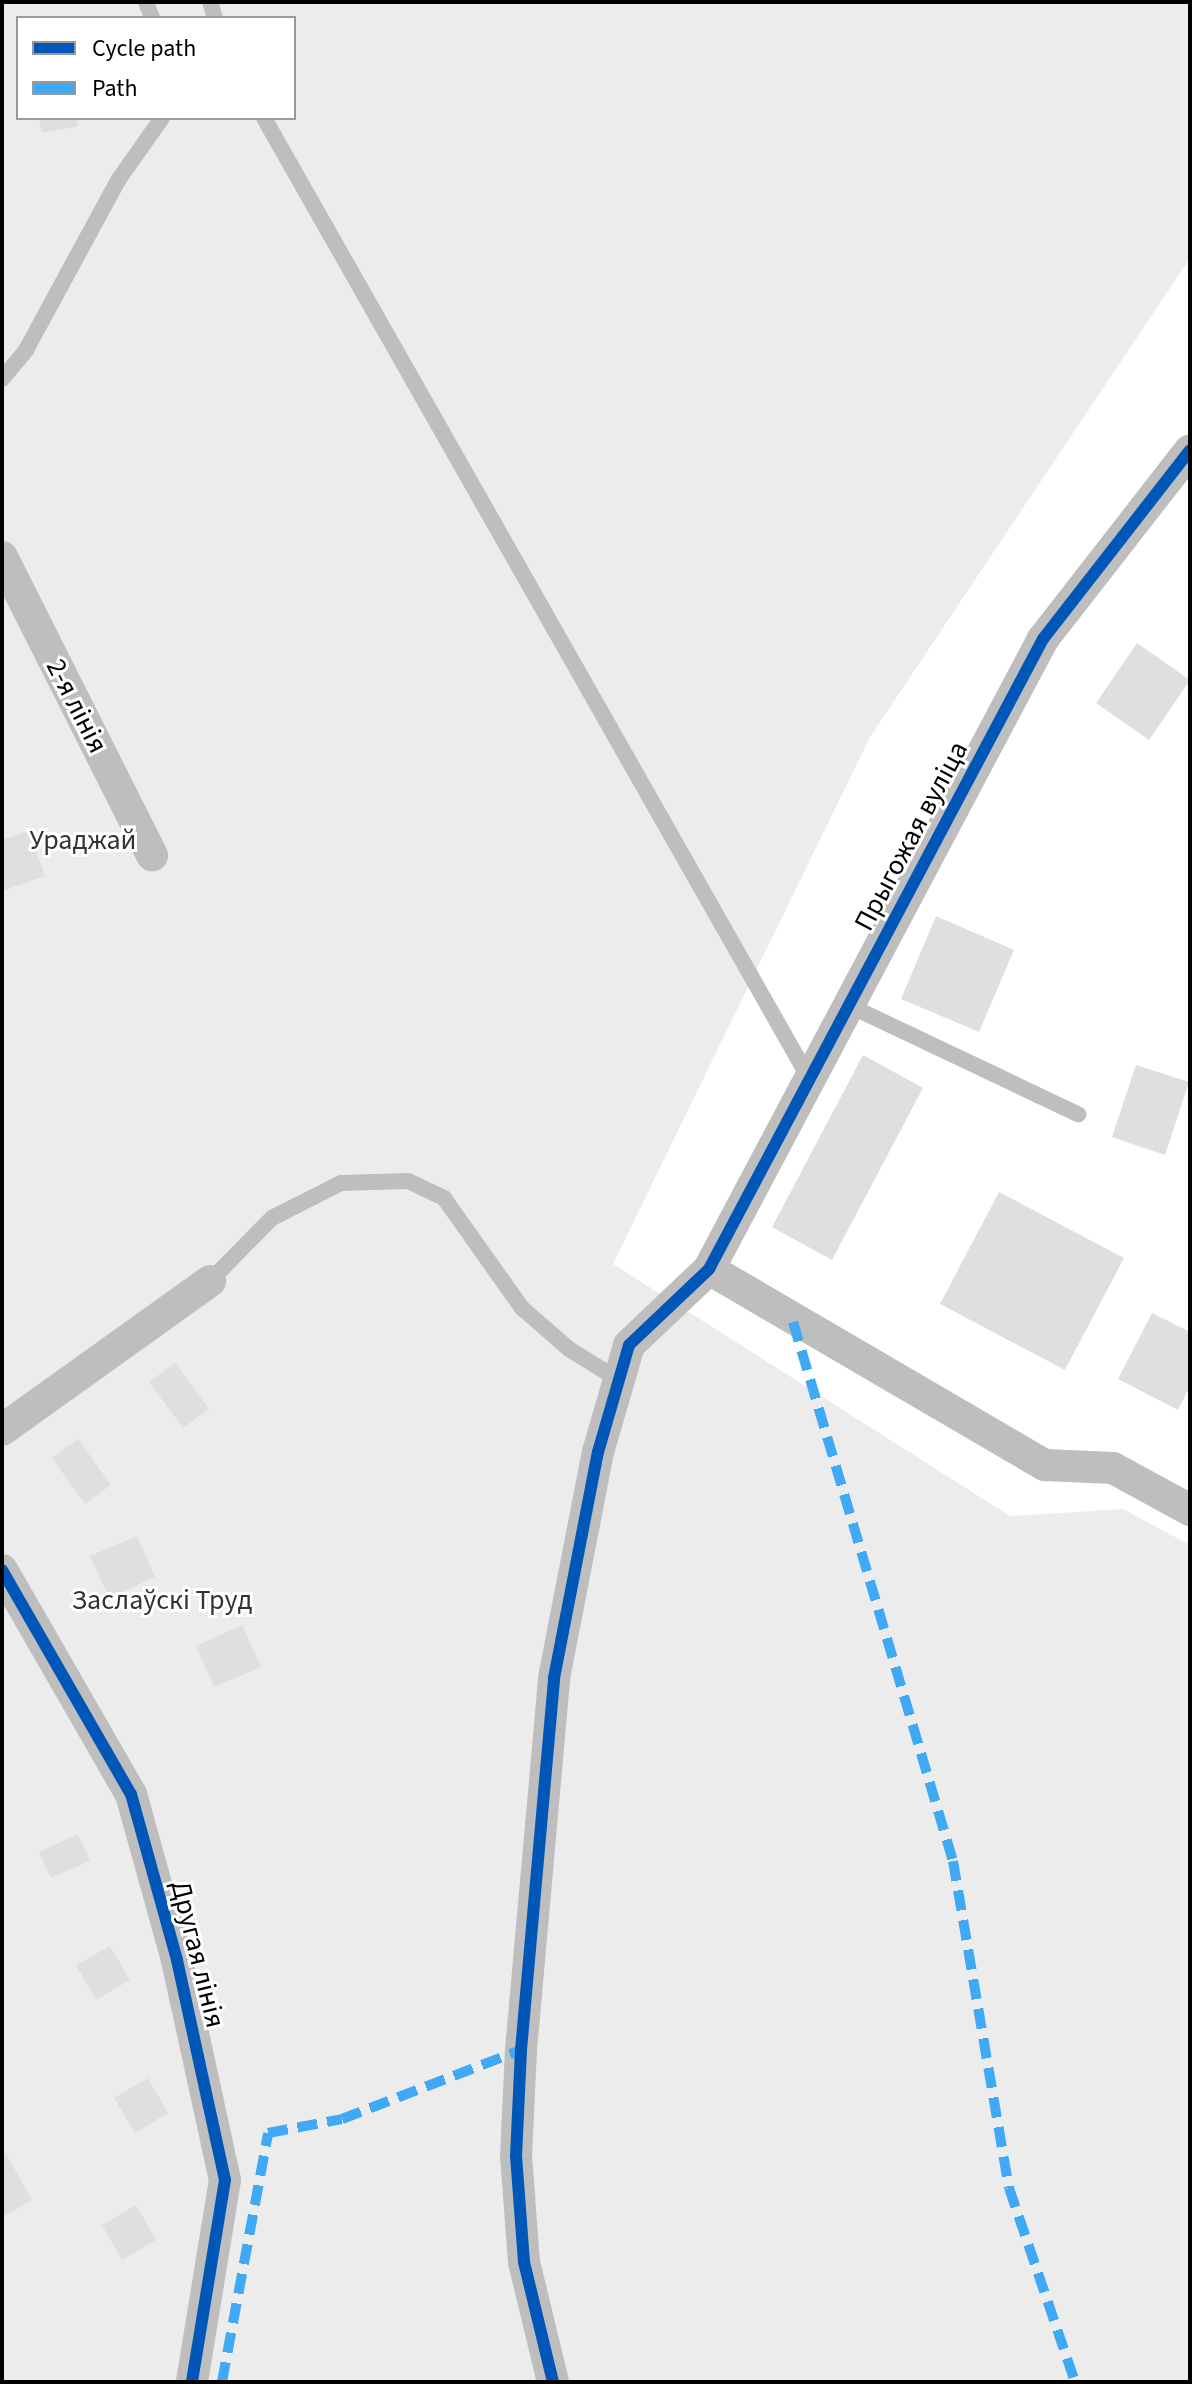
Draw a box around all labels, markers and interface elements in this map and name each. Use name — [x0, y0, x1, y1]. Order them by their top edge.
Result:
legend — [16, 16, 296, 120]
text: Cycle path — [92, 31, 196, 66]
text: Path — [92, 71, 138, 106]
street label: 2-я лінія — [39, 653, 115, 759]
street label: Прыгожая вуліца — [847, 736, 975, 936]
park label: Ураджай — [30, 823, 136, 857]
park label: Заслаўскі Труд — [72, 1583, 252, 1617]
street label: Другая лінія — [164, 1877, 232, 2031]

